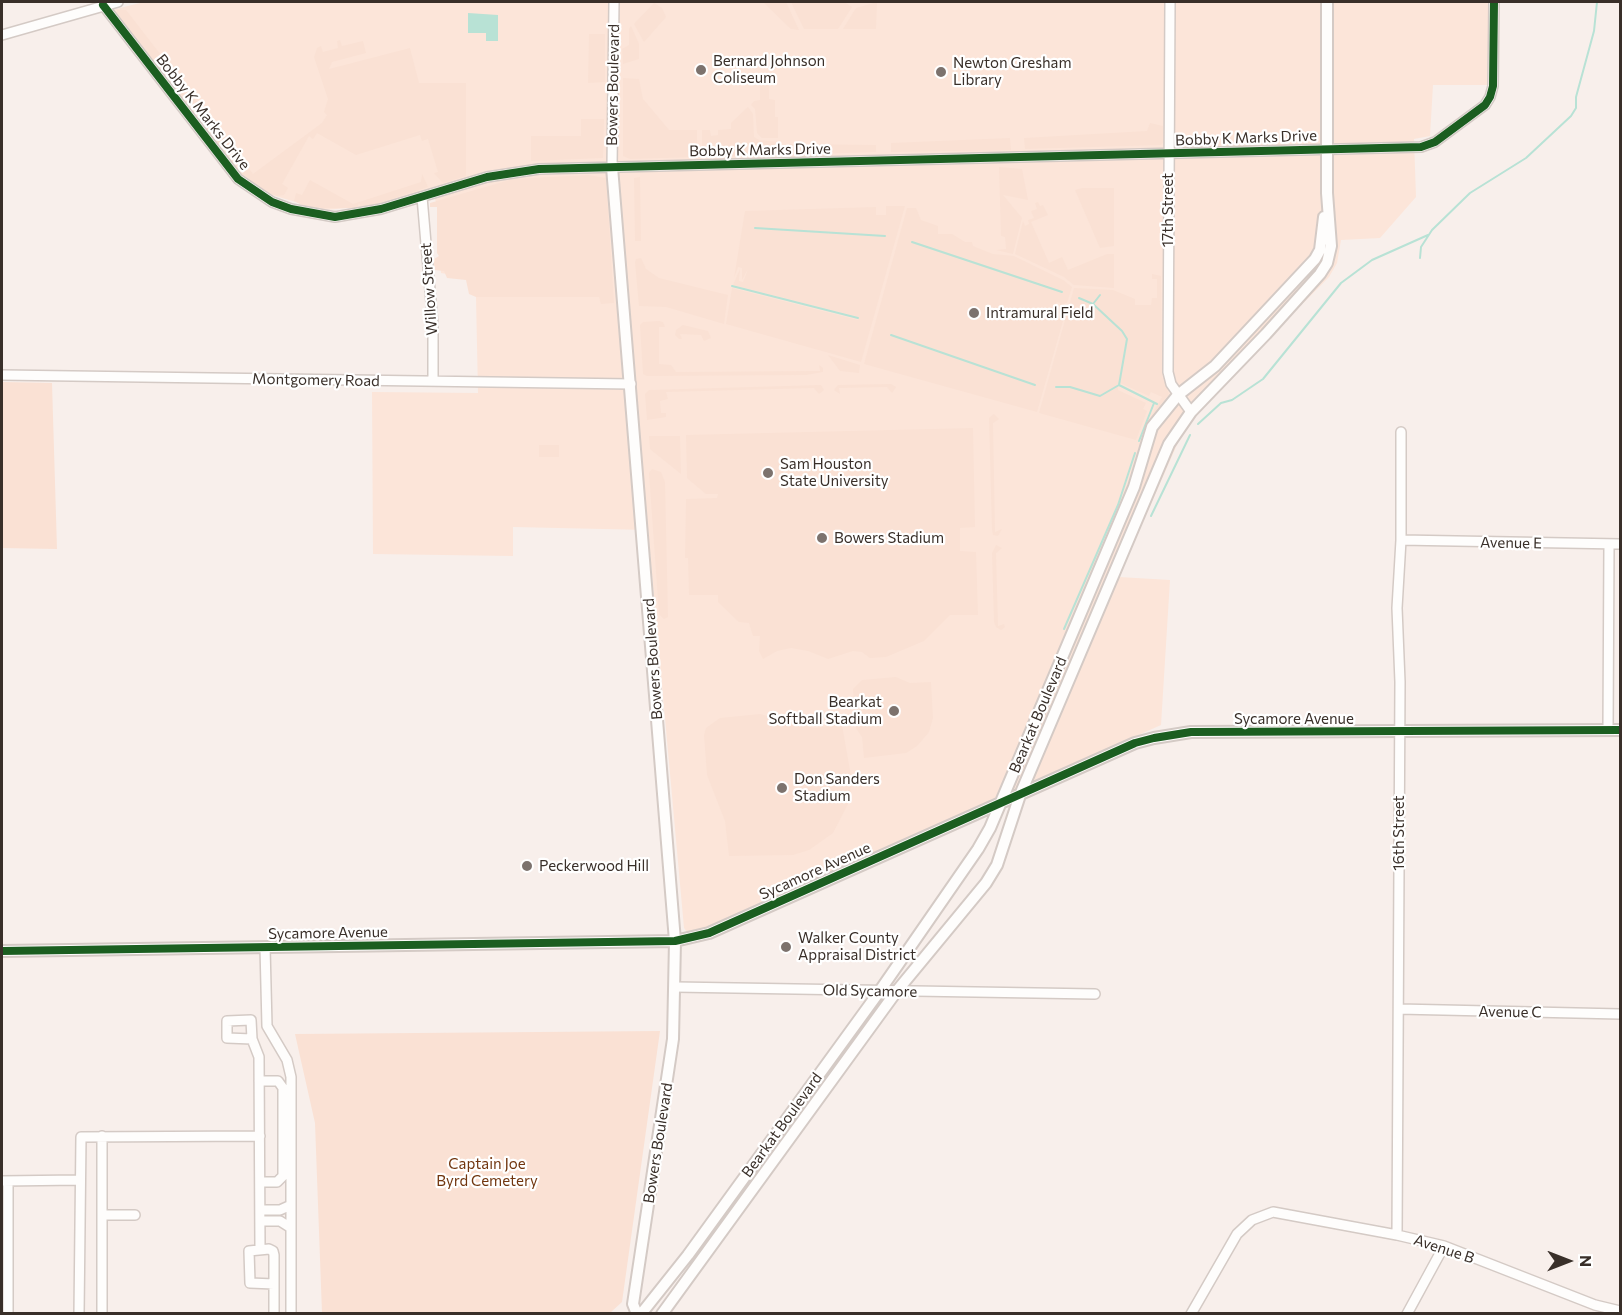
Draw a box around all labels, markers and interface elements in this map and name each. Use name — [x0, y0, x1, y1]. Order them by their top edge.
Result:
street label: Bowers Boulevard — [603, 24, 623, 146]
street label: Bobby K Marks Drive — [152, 51, 254, 173]
place label: Bernard Johnson Coliseum — [713, 52, 825, 87]
place label: Newton Gresham Library — [953, 54, 1072, 89]
marker: Bernard Johnson Coliseum — [694, 63, 708, 77]
marker: Newton Gresham Library — [934, 65, 948, 79]
street label: Bobby K Marks Drive — [1175, 127, 1317, 149]
street label: Bobby K Marks Drive — [689, 140, 831, 160]
street label: 17th Street — [1159, 173, 1177, 247]
street label: Willow Street — [417, 242, 441, 336]
place label: Intramural Field — [986, 304, 1093, 322]
marker: Intramural Field — [967, 306, 981, 320]
street label: Montgomery Road — [252, 370, 380, 390]
place label: Sam Houston State University — [780, 455, 889, 490]
marker: Sam Houston State University — [761, 466, 775, 480]
place label: Bowers Stadium — [834, 529, 944, 547]
marker: Bowers Stadium — [815, 531, 829, 545]
street label: Avenue E — [1480, 533, 1542, 553]
street label: Bowers Boulevard — [640, 598, 666, 720]
street label: Bearkat Boulevard — [1005, 654, 1071, 776]
place label: Bearkat Softball Stadium — [768, 693, 882, 728]
marker: Bearkat Softball Stadium — [887, 704, 901, 718]
street label: Sycamore Avenue — [1234, 710, 1354, 728]
place label: Don Sanders Stadium — [794, 770, 880, 805]
marker: Don Sanders Stadium — [775, 781, 789, 795]
street label: 16th Street — [1390, 795, 1408, 871]
street label: Sycamore Avenue — [757, 838, 873, 904]
place label: Peckerwood Hill — [539, 857, 649, 875]
marker: Peckerwood Hill — [520, 859, 534, 873]
street label: Sycamore Avenue — [268, 923, 388, 943]
place label: Walker County Appraisal District — [798, 929, 916, 964]
marker: Walker County Appraisal District — [779, 940, 793, 954]
street label: Old Sycamore — [823, 981, 917, 1001]
street label: Avenue C — [1478, 1002, 1542, 1022]
street label: Bearkat Boulevard — [738, 1069, 826, 1181]
street label: Bowers Boulevard — [640, 1081, 676, 1205]
park label: Captain Joe Byrd Cemetery — [436, 1155, 538, 1190]
street label: Avenue B — [1411, 1231, 1477, 1267]
north arrow — [1538, 1231, 1598, 1291]
text: N — [1577, 1255, 1596, 1267]

